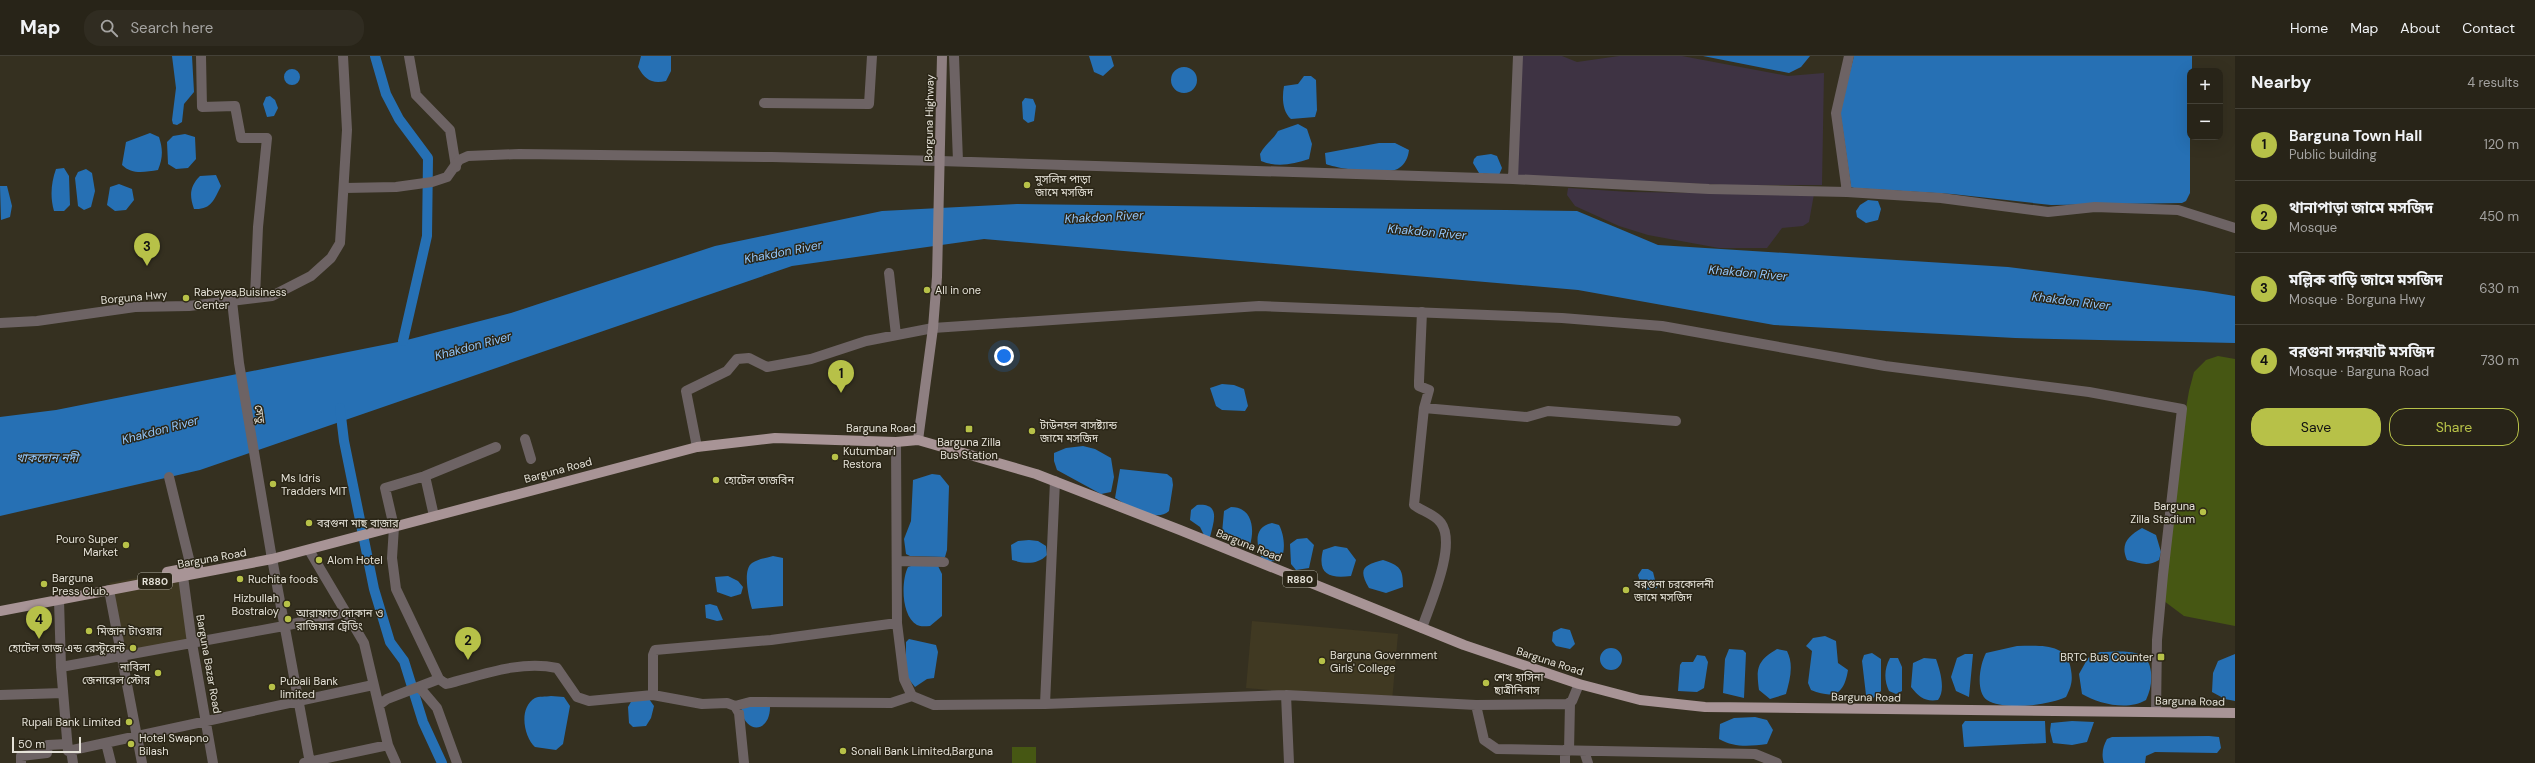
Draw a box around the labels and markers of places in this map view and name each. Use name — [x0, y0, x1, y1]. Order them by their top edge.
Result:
place label: মুসলিম পাড়া জামে মসজিদ — [1034, 172, 1094, 199]
marker: মুসলিম পাড়া জামে মসজিদ — [1022, 180, 1032, 190]
pin: 3 — [134, 233, 160, 266]
place label: All in one — [935, 283, 981, 297]
place label: Rabeyea,Buisiness Center — [194, 285, 286, 312]
marker: All in one — [922, 285, 932, 295]
marker: Rabeyea,Buisiness Center — [181, 293, 191, 303]
pin: 1 — [828, 360, 854, 393]
place label: টাউনহল বাসষ্ট্যান্ড জামে মসজিদ — [1039, 418, 1117, 445]
marker: Barguna Zilla Bus Station — [964, 424, 974, 434]
marker: টাউনহল বাসষ্ট্যান্ড জামে মসজিদ — [1027, 426, 1037, 436]
place label: Barguna Zilla Bus Station — [937, 435, 1001, 462]
place label: Kutumbari Restora — [843, 444, 896, 471]
marker: Kutumbari Restora — [830, 452, 840, 462]
place label: Ms Idris Tradders MIT — [281, 471, 347, 498]
place label: হোটেল তাজবিন — [724, 473, 794, 487]
marker: হোটেল তাজবিন — [711, 475, 721, 485]
marker: Ms Idris Tradders MIT — [268, 479, 278, 489]
place label: Barguna Zilla Stadium — [2130, 499, 2195, 526]
marker: Barguna Zilla Stadium — [2198, 507, 2208, 517]
place label: বরগুনা মাছ বাজার — [316, 516, 399, 530]
marker: বরগুনা মাছ বাজার — [304, 518, 314, 528]
place label: Pouro Super Market — [56, 532, 118, 559]
marker: Pouro Super Market — [121, 540, 131, 550]
place label: Alom Hotel — [327, 553, 383, 567]
marker: Alom Hotel — [314, 555, 324, 565]
place label: Barguna Press Club. — [52, 571, 108, 598]
place label: Ruchita foods — [248, 572, 318, 586]
marker: Ruchita foods — [235, 574, 245, 584]
place label: বরগুনা চরকোলনী জামে মসজিদ — [1633, 577, 1715, 604]
marker: Barguna Press Club. — [39, 579, 49, 589]
marker: বরগুনা চরকোলনী জামে মসজিদ — [1621, 585, 1631, 595]
place label: Hizbullah Bostraloy — [232, 591, 279, 618]
marker: Hizbullah Bostraloy — [282, 599, 292, 609]
pin: 4 — [26, 606, 52, 639]
place label: আরাফাত দোকান ও রাজিয়ার ট্রেডিং — [295, 606, 383, 633]
marker: আরাফাত দোকান ও রাজিয়ার ট্রেডিং — [283, 614, 293, 624]
place label: মিজান টাওয়ার — [96, 624, 162, 638]
marker: মিজান টাওয়ার — [84, 626, 94, 636]
pin: 2 — [455, 627, 481, 660]
place label: হোটেল তাজ এন্ড রেস্টুরেন্ট — [8, 641, 126, 655]
marker: হোটেল তাজ এন্ড রেস্টুরেন্ট — [128, 643, 138, 653]
place label: Barguna Government Girls' College — [1330, 648, 1438, 675]
place label: BRTC Bus Counter — [2060, 650, 2153, 664]
marker: BRTC Bus Counter — [2156, 652, 2166, 662]
marker: Barguna Government Girls' College — [1317, 656, 1327, 666]
place label: নাবিলা জেনারেল স্টোর — [82, 660, 151, 687]
marker: নাবিলা জেনারেল স্টোর — [153, 668, 163, 678]
place label: শেখ হাসিনা ছাত্রীনিবাস — [1493, 670, 1544, 697]
place label: Pubali Bank limited — [280, 674, 339, 701]
marker: শেখ হাসিনা ছাত্রীনিবাস — [1481, 678, 1491, 688]
marker: Pubali Bank limited — [267, 682, 277, 692]
place label: Rupali Bank Limited — [22, 715, 121, 729]
marker: Rupali Bank Limited — [124, 717, 134, 727]
place label: Hotel Swapno Bilash — [139, 731, 209, 758]
marker: Hotel Swapno Bilash — [126, 739, 136, 749]
place label: Sonali Bank Limited,Barguna — [851, 744, 993, 758]
marker: Sonali Bank Limited,Barguna — [838, 746, 848, 756]

